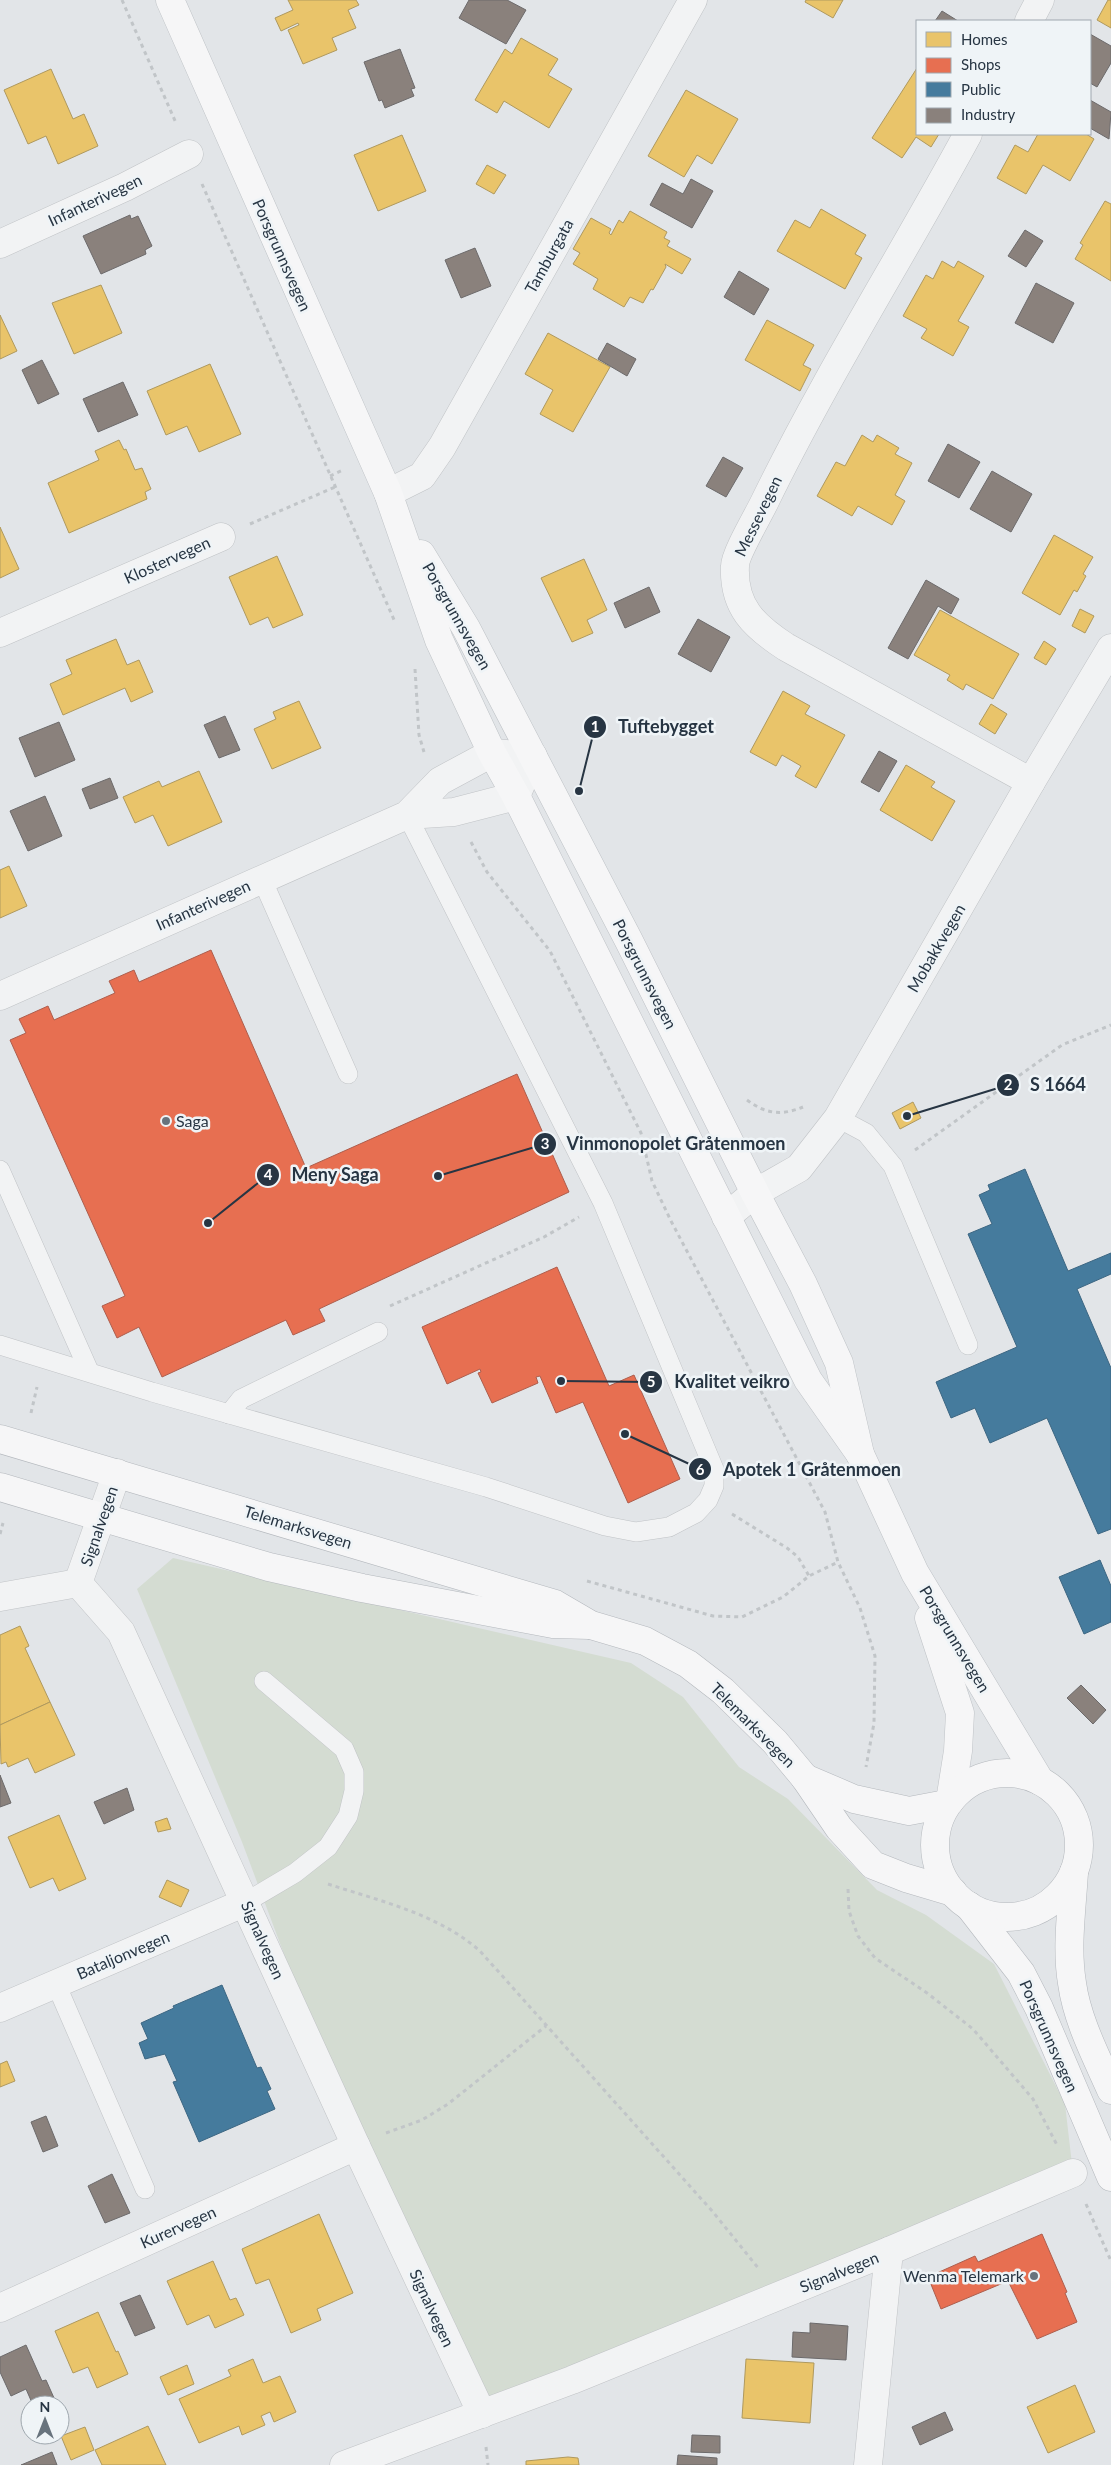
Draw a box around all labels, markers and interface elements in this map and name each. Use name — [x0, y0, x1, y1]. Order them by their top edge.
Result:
legend — [916, 20, 1091, 135]
text: Homes — [961, 30, 1007, 48]
text: Shops — [961, 55, 1001, 73]
text: Public — [961, 80, 1001, 98]
text: Industry — [961, 105, 1016, 123]
street label: Infanterivegen — [45, 170, 145, 230]
street label: Porsgrunnsvegen — [249, 196, 316, 314]
street label: Tamburgata — [520, 215, 577, 296]
street label: Messevegen — [730, 472, 785, 559]
street label: Klostervegen — [121, 532, 213, 587]
street label: Porsgrunnsvegen — [419, 559, 496, 673]
callout: Tuftebygget — [583, 710, 724, 743]
text: Tuftebygget — [618, 715, 714, 737]
text: 1 — [591, 717, 599, 735]
street label: Infanterivegen — [153, 875, 253, 934]
street label: Mobakkvegen — [903, 900, 969, 995]
street label: Porsgrunnsvegen — [610, 916, 681, 1032]
callout: S 1664 — [995, 1068, 1096, 1101]
text: S 1664 — [1030, 1073, 1086, 1095]
text: 2 — [1004, 1075, 1013, 1093]
place label: Saga — [176, 1111, 209, 1130]
marker: Saga — [160, 1115, 172, 1127]
callout: Vinmonopolet Gråtenmoen — [532, 1127, 796, 1160]
text: Vinmonopolet Gråtenmoen — [566, 1132, 785, 1154]
text: 3 — [541, 1134, 549, 1152]
callout: Meny Saga — [256, 1158, 388, 1191]
text: Meny Saga — [291, 1163, 379, 1185]
text: 4 — [264, 1165, 273, 1183]
callout: Kvalitet veikro — [639, 1365, 800, 1398]
text: Kvalitet veikro — [674, 1370, 790, 1392]
text: 5 — [647, 1372, 655, 1390]
callout: Apotek 1 Gråtenmoen — [688, 1453, 911, 1486]
text: Apotek 1 Gråtenmoen — [722, 1458, 901, 1480]
text: 6 — [696, 1460, 705, 1478]
street label: Signalvegen — [76, 1483, 121, 1568]
street label: Telemarksvegen — [242, 1501, 355, 1552]
street label: Porsgrunnsvegen — [916, 1582, 995, 1695]
street label: Telemarksvegen — [707, 1678, 800, 1771]
street label: Signalvegen — [238, 1898, 289, 1982]
street label: Bataljonvegen — [73, 1926, 172, 1983]
street label: Porsgrunnsvegen — [1016, 1977, 1083, 2095]
street label: Kurervegen — [137, 2201, 219, 2252]
street label: Signalvegen — [797, 2247, 881, 2296]
street label: Signalvegen — [406, 2266, 459, 2350]
place label: Wenma Telemark — [903, 2266, 1025, 2285]
marker: Wenma Telemark — [1028, 2270, 1040, 2282]
north arrow — [20, 2395, 70, 2445]
text: N — [40, 2398, 50, 2415]

